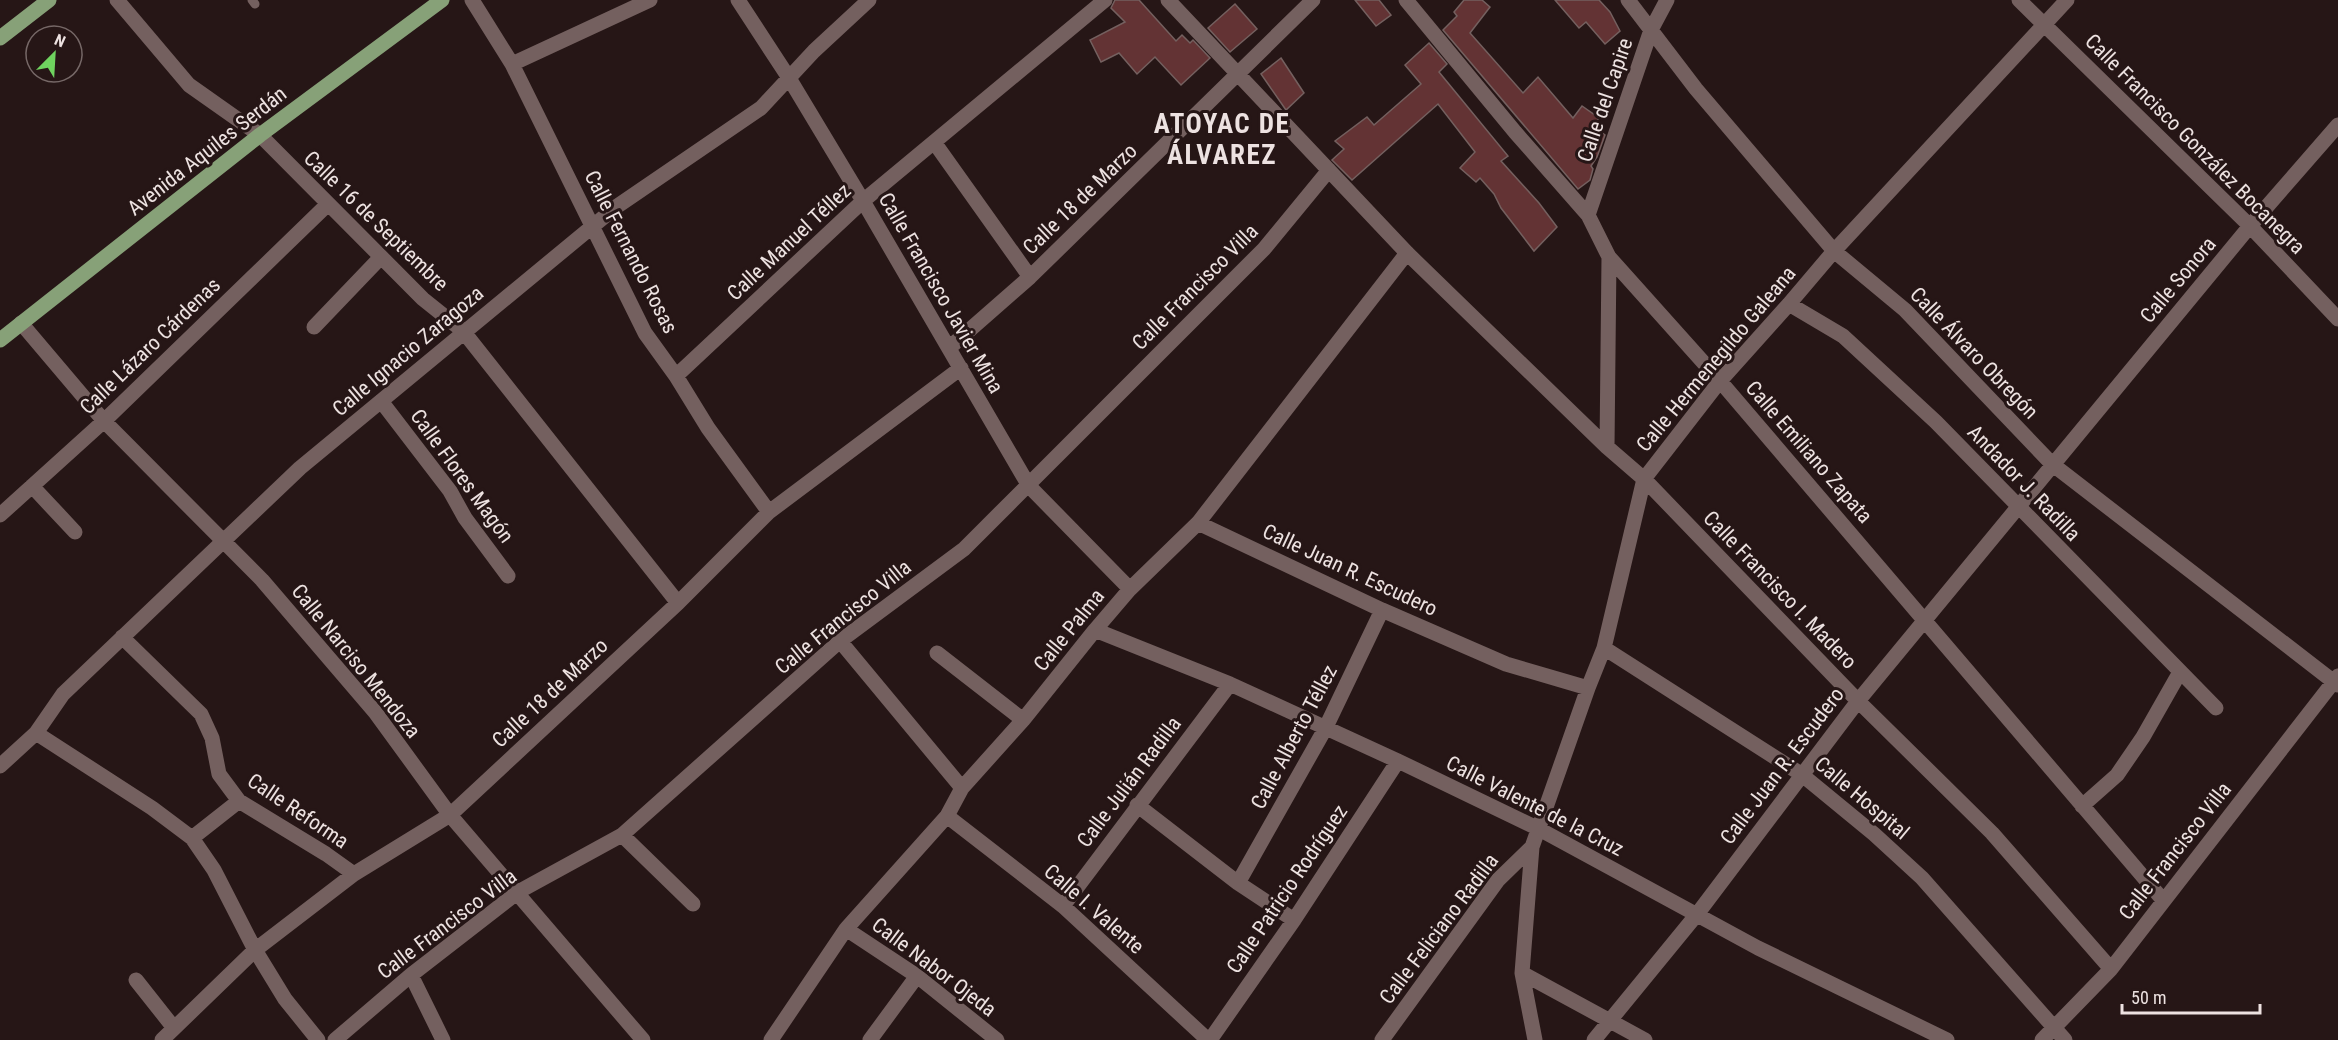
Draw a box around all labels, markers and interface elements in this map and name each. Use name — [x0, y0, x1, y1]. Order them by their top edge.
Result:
north arrow — [24, 24, 84, 84]
street label: Calle Francisco González Bocanegra — [2080, 29, 2310, 259]
text: N — [52, 30, 68, 51]
street label: Calle del Capire — [1573, 35, 1637, 165]
street label: Avenida Aquiles Serdán — [123, 82, 291, 220]
district label: ATOYAC DE ÁLVAREZ — [1154, 108, 1290, 171]
street label: Calle 18 de Marzo — [1018, 139, 1142, 259]
street label: Calle 16 de Septiembre — [299, 146, 453, 296]
street label: Calle Fernando Rosas — [580, 167, 682, 337]
street label: Calle Manuel Téllez — [722, 179, 856, 305]
street label: Calle Francisco Javier Mina — [874, 189, 1008, 397]
street label: Calle Francisco Villa — [1127, 219, 1263, 355]
street label: Calle Sonora — [2135, 232, 2221, 328]
street label: Calle Hermenegildo Galeana — [1631, 262, 1801, 456]
street label: Calle Lázaro Cárdenas — [75, 273, 225, 419]
street label: Calle Ignacio Zaragoza — [328, 281, 488, 421]
street label: Calle Álvaro Obregón — [1905, 282, 2043, 424]
street label: Calle Emiliano Zapata — [1741, 376, 1877, 528]
street label: Calle Flores Magón — [406, 405, 518, 547]
street label: Andador J. Radilla — [1963, 420, 2085, 546]
street label: Calle Francisco I. Madero — [1698, 506, 1862, 674]
street label: Calle Juan R. Escudero — [1259, 519, 1441, 621]
street label: Calle Francisco Villa — [770, 555, 916, 679]
street label: Calle Narciso Mendoza — [287, 579, 425, 743]
street label: Calle Palma — [1029, 584, 1109, 676]
street label: Calle 18 de Marzo — [487, 633, 613, 753]
street label: Calle Alberto Téllez — [1246, 661, 1342, 813]
street label: Calle Juan R. Escudero — [1715, 683, 1849, 849]
street label: Calle Julián Radilla — [1072, 712, 1186, 852]
street label: Calle Valente de la Cruz — [1442, 751, 1628, 861]
street label: Calle Hospital — [1810, 752, 1914, 844]
street label: Calle Reforma — [243, 768, 353, 854]
street label: Calle Francisco Villa — [2114, 778, 2236, 924]
street label: Calle Patricio Rodríguez — [1222, 800, 1352, 978]
street label: Calle Feliciano Radilla — [1375, 849, 1503, 1009]
street label: Calle I. Valente — [1039, 859, 1149, 959]
street label: Calle Francisco Villa — [373, 864, 521, 984]
street label: Calle Nabor Ojeda — [867, 913, 1001, 1021]
scale bar — [2122, 977, 2260, 1015]
text: 50 m — [2131, 987, 2166, 1008]

